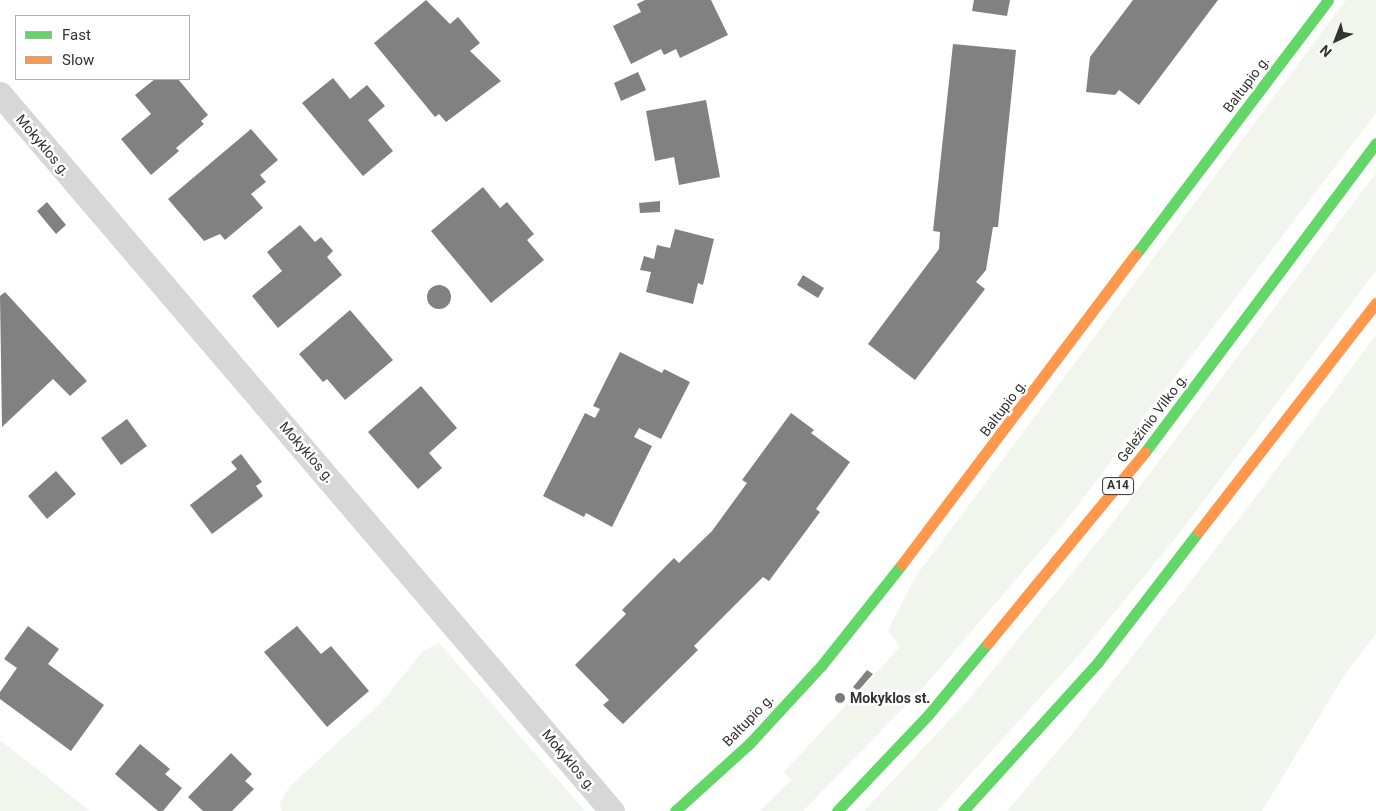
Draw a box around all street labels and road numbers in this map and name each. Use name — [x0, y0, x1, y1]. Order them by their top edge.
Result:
street label: Baltupio g. — [1219, 52, 1273, 116]
street label: Mokyklos g. — [13, 111, 73, 179]
street label: Geležinio Vilko g. — [1113, 370, 1191, 466]
street label: Baltupio g. — [976, 376, 1030, 440]
street label: Mokyklos g. — [276, 418, 338, 486]
road number: A14 — [1102, 476, 1134, 496]
street label: Baltupio g. — [719, 690, 777, 750]
street label: Mokyklos g. — [539, 726, 599, 794]

